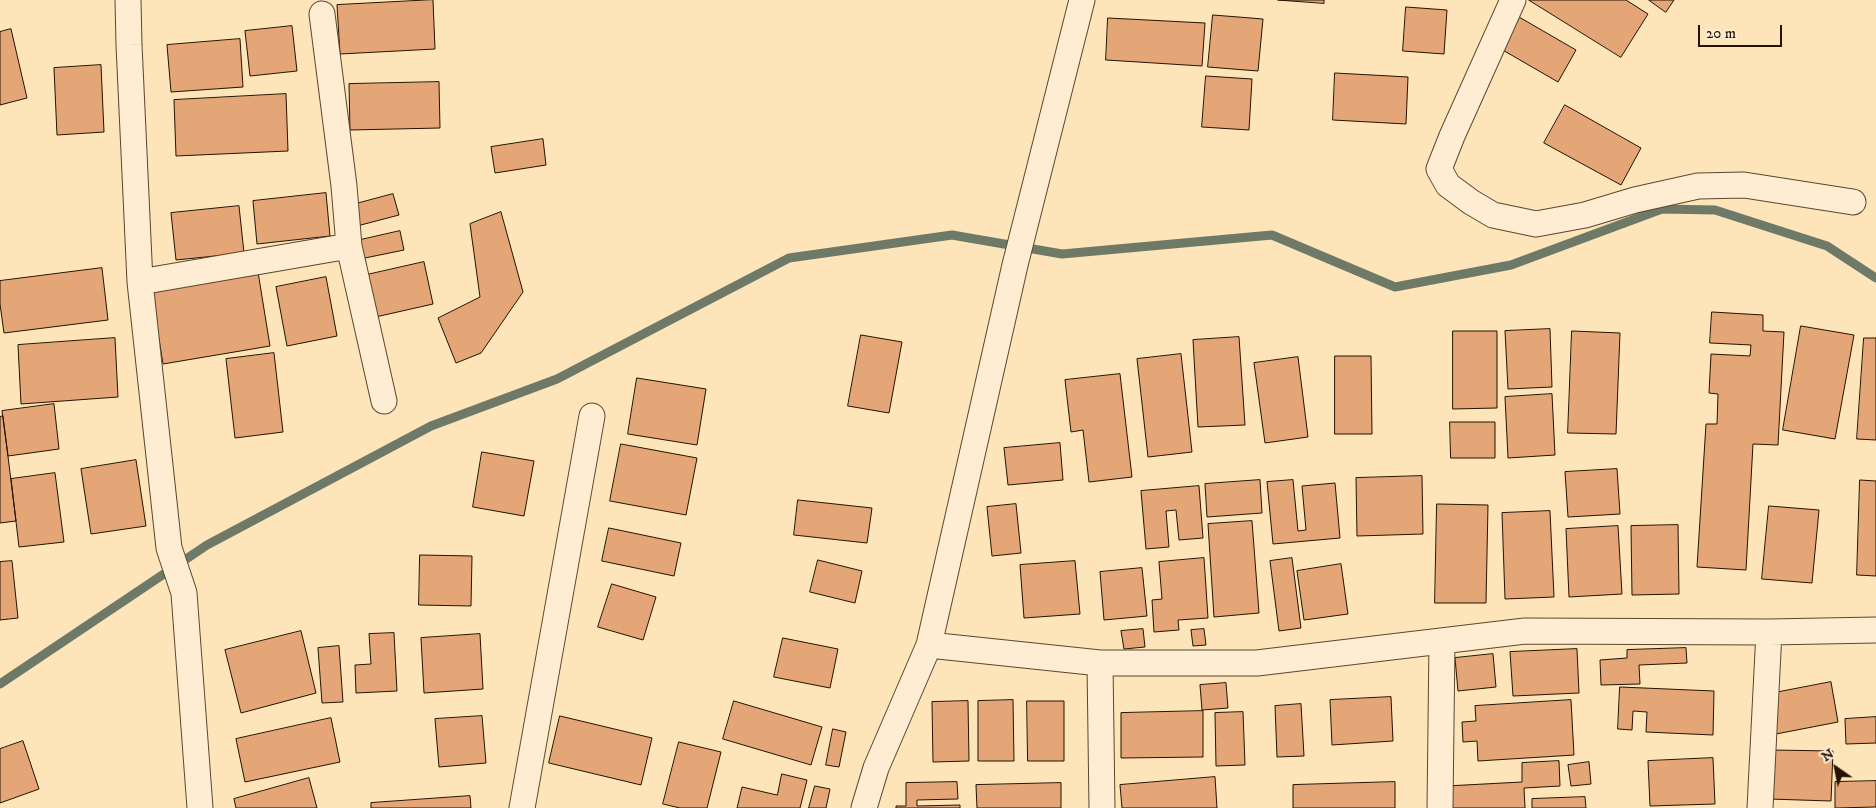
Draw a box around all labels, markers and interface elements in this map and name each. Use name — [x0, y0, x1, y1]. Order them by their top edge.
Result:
scale bar — [1701, 15, 1785, 47]
text: 20 m — [1706, 24, 1736, 43]
north arrow — [1811, 743, 1861, 793]
text: N — [1818, 745, 1838, 766]

